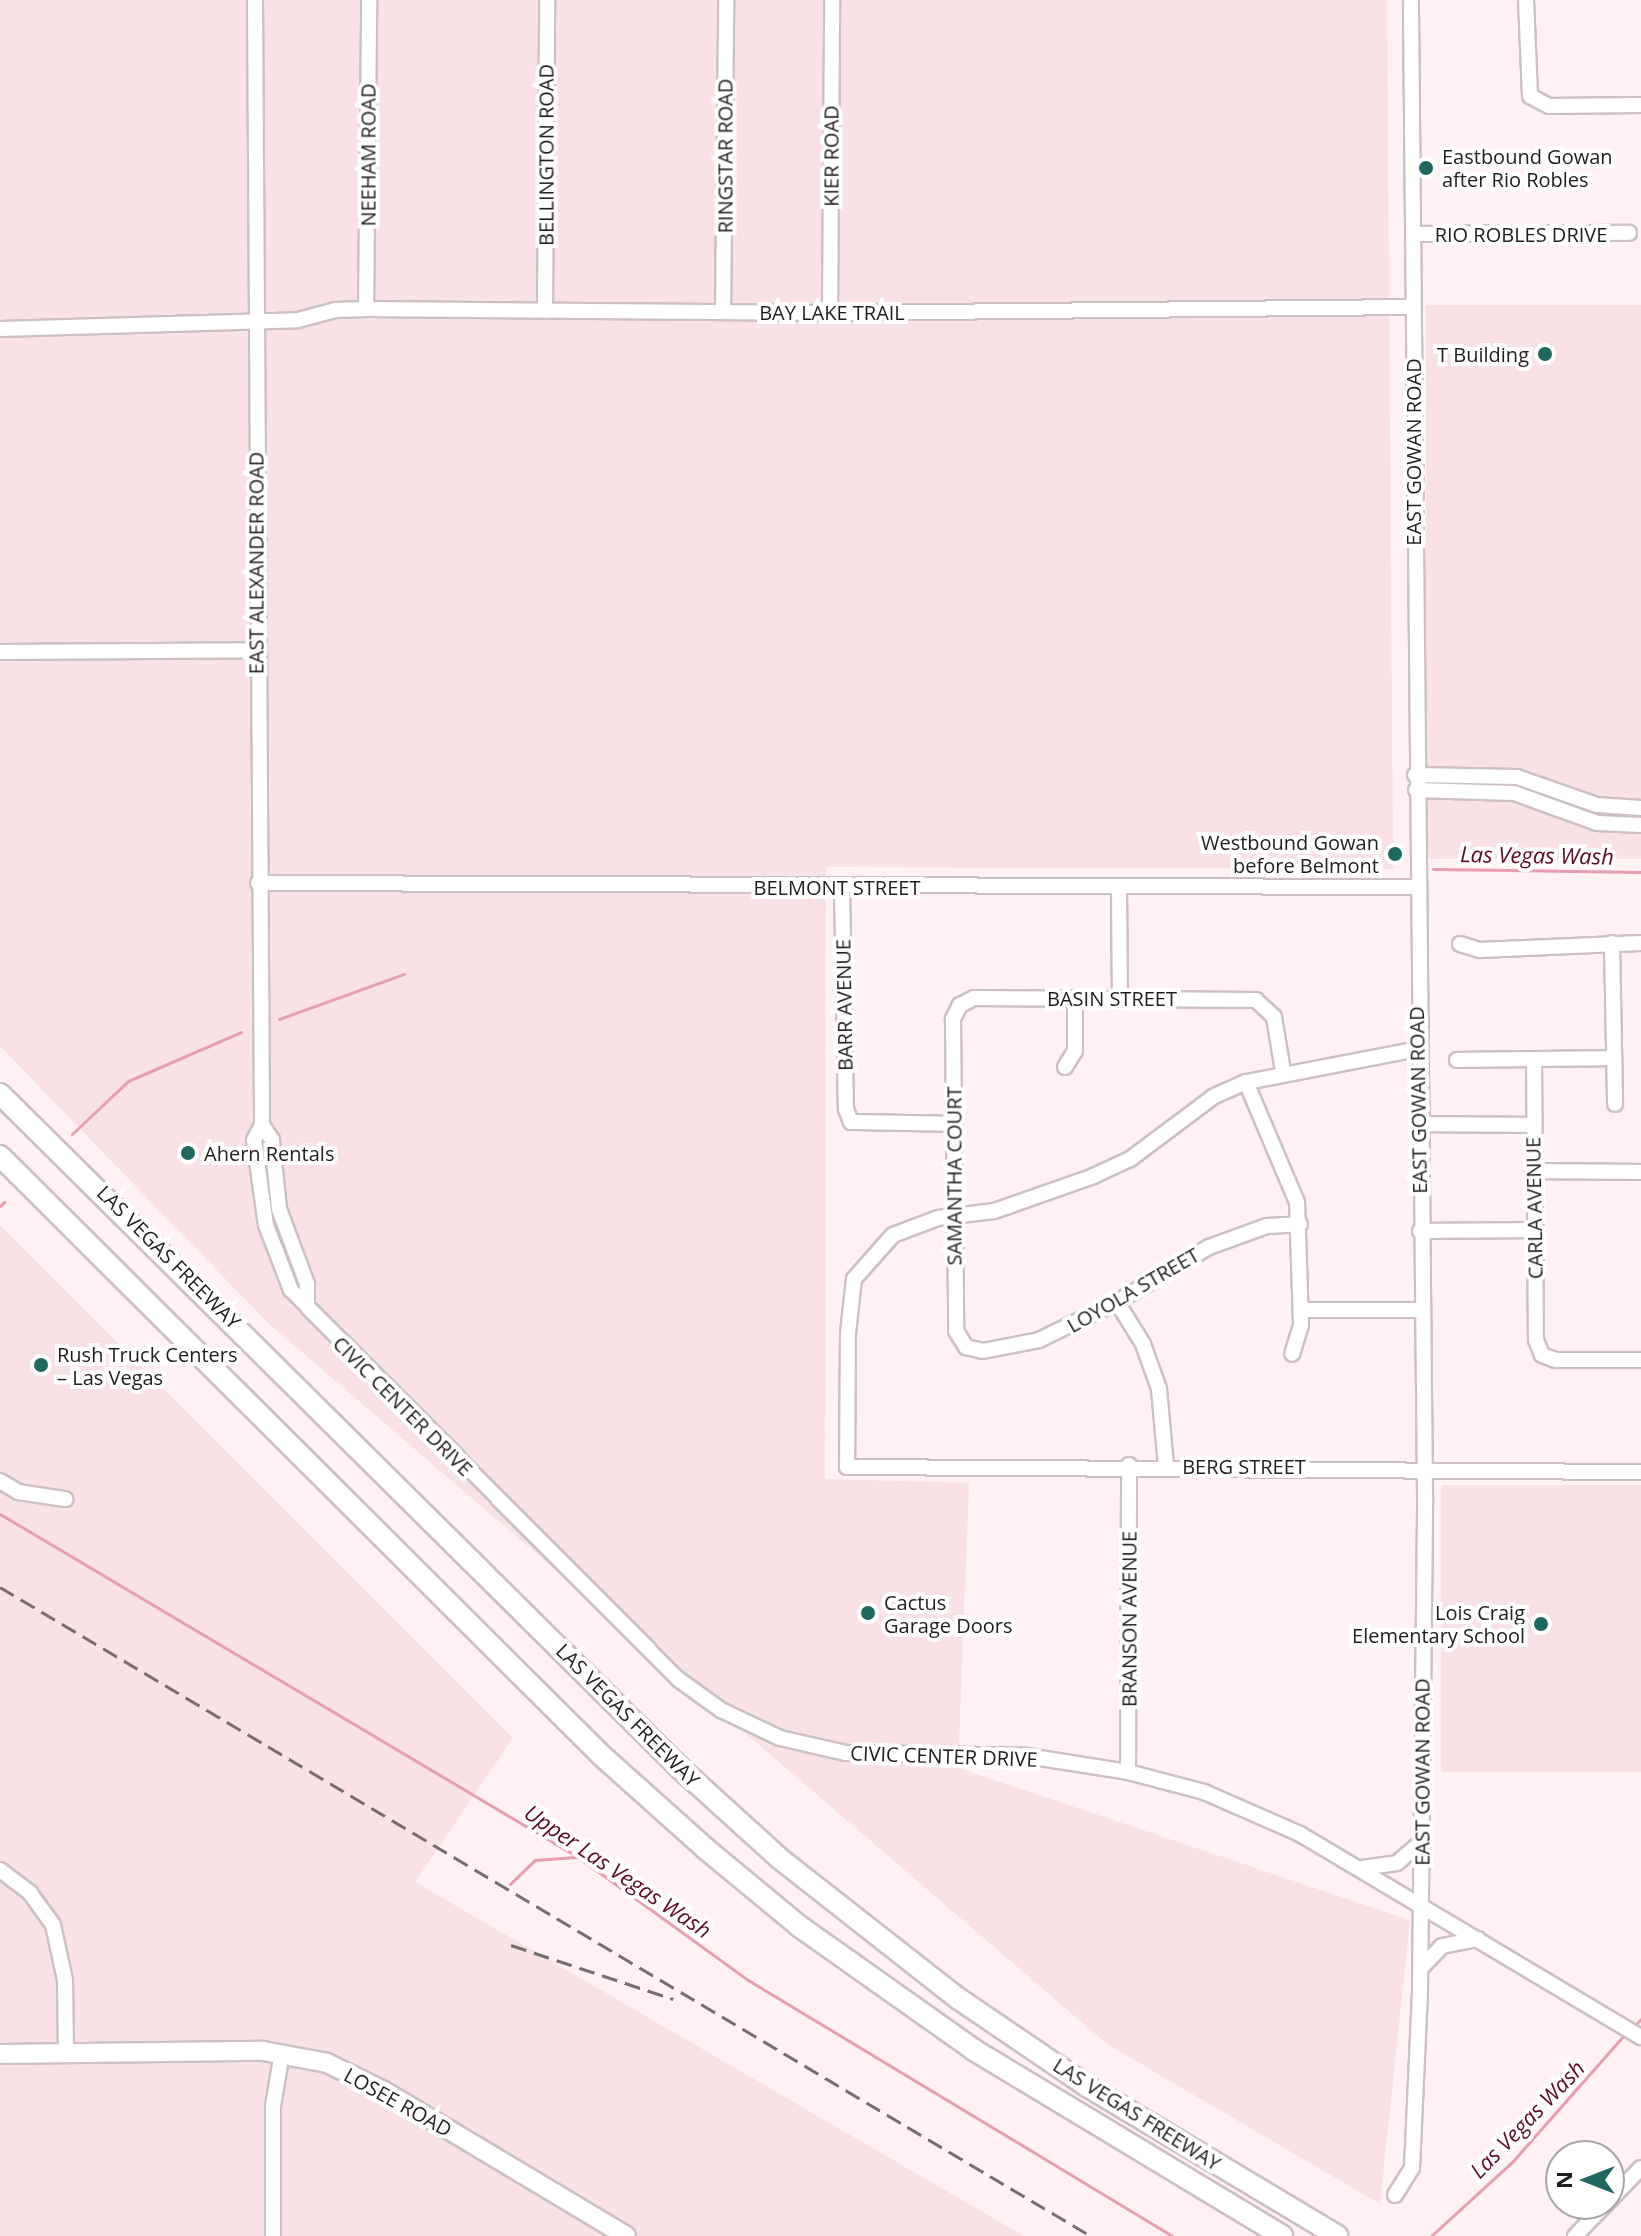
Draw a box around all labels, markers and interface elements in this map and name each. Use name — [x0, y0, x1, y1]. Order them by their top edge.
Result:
street label: BELLINGTON ROAD — [534, 64, 558, 246]
street label: RINGSTAR ROAD — [713, 79, 737, 233]
street label: NEEHAM ROAD — [356, 84, 380, 226]
street label: KIER ROAD — [819, 105, 843, 207]
place label: Eastbound Gowan after Rio Robles — [1442, 144, 1613, 191]
marker: Eastbound Gowan after Rio Robles — [1417, 159, 1435, 177]
street label: RIO ROBLES DRIVE — [1435, 222, 1607, 246]
street label: BAY LAKE TRAIL — [759, 300, 905, 324]
place label: T Building — [1437, 342, 1529, 366]
marker: T Building — [1536, 345, 1554, 363]
street label: EAST GOWAN ROAD — [1401, 358, 1425, 546]
street label: EAST ALEXANDER ROAD — [244, 452, 268, 674]
place label: Westbound Gowan before Belmont — [1201, 830, 1379, 877]
water label: Las Vegas Wash — [1460, 840, 1614, 870]
marker: Westbound Gowan before Belmont — [1386, 845, 1404, 863]
street label: BELMONT STREET — [754, 875, 920, 899]
street label: BARR AVENUE — [831, 939, 857, 1071]
street label: BASIN STREET — [1047, 986, 1177, 1010]
street label: EAST GOWAN ROAD — [1404, 1006, 1432, 1194]
street label: SAMANTHA COURT — [942, 1086, 966, 1266]
street label: CARLA AVENUE — [1521, 1137, 1547, 1279]
place label: Ahern Rentals — [204, 1141, 334, 1165]
marker: Ahern Rentals — [179, 1144, 197, 1162]
street label: LAS VEGAS FREEWAY — [92, 1180, 246, 1334]
street label: LOYOLA STREET — [1063, 1242, 1203, 1338]
street label: CIVIC CENTER DRIVE — [328, 1331, 478, 1481]
place label: Rush Truck Centers – Las Vegas — [57, 1342, 237, 1389]
marker: Rush Truck Centers – Las Vegas — [32, 1356, 50, 1374]
street label: BERG STREET — [1182, 1454, 1306, 1478]
street label: BRANSON AVENUE — [1117, 1531, 1141, 1707]
place label: Cactus Garage Doors — [884, 1590, 1013, 1637]
place label: Lois Craig Elementary School — [1352, 1600, 1525, 1647]
marker: Cactus Garage Doors — [859, 1604, 877, 1622]
marker: Lois Craig Elementary School — [1532, 1615, 1550, 1633]
street label: LAS VEGAS FREEWAY — [551, 1638, 705, 1792]
street label: EAST GOWAN ROAD — [1410, 1678, 1434, 1866]
street label: CIVIC CENTER DRIVE — [850, 1741, 1038, 1771]
water label: Upper Las Vegas Wash — [520, 1799, 716, 1943]
street label: LAS VEGAS FREEWAY — [1049, 2053, 1225, 2175]
water label: Las Vegas Wash — [1464, 2055, 1590, 2183]
street label: LOSEE ROAD — [340, 2063, 456, 2141]
north arrow — [1545, 2140, 1625, 2220]
text: N — [1548, 2171, 1578, 2189]

